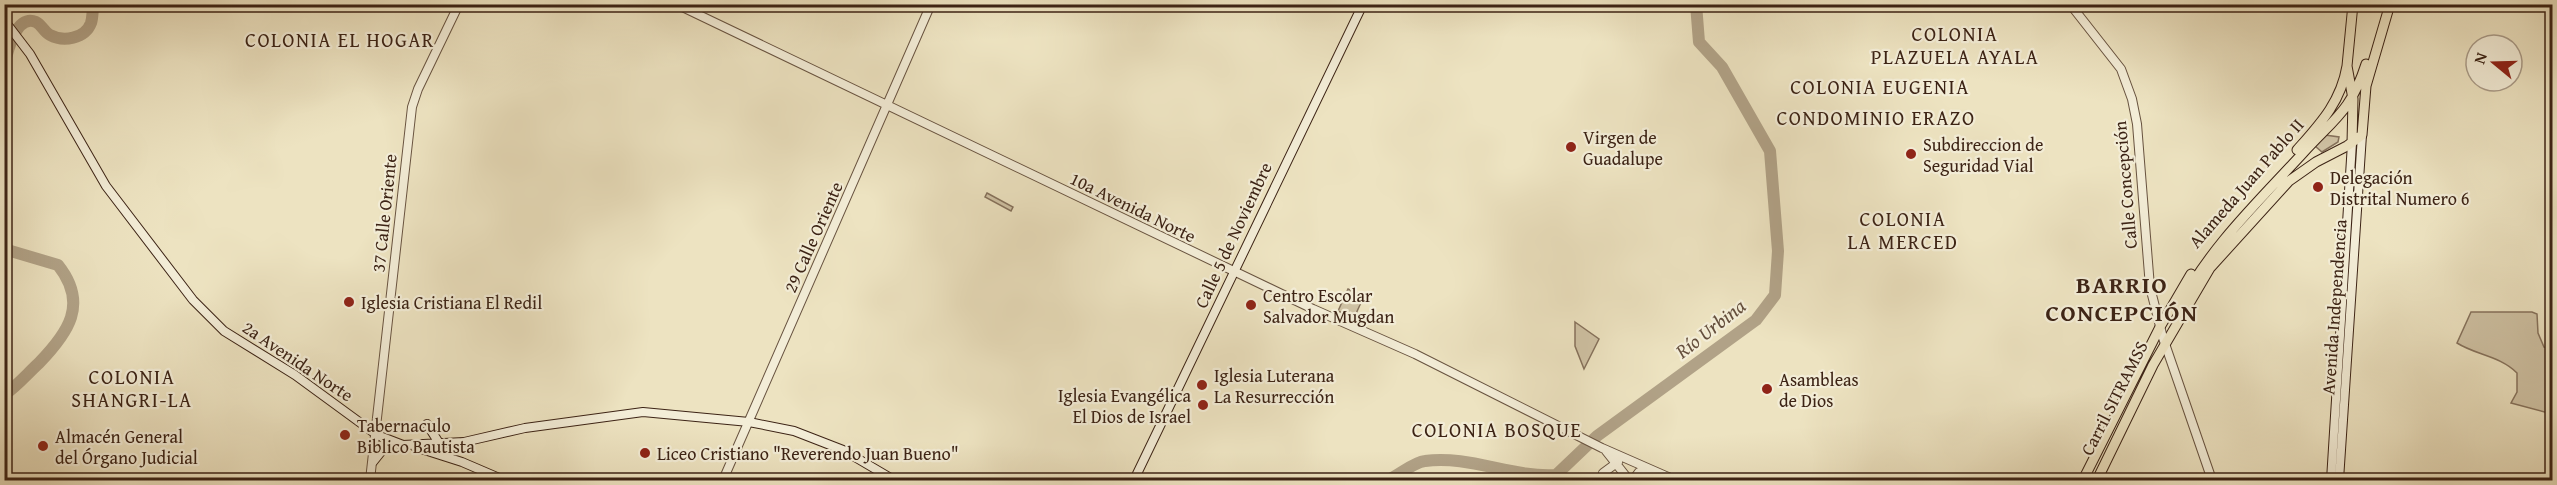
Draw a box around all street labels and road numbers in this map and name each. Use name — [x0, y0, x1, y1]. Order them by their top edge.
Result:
street label: Alameda Juan Pablo II — [2182, 112, 2310, 254]
street label: Calle Concepción — [2106, 120, 2144, 250]
street label: 37 Calle Oriente — [364, 152, 404, 274]
street label: Calle 5 de Noviembre — [1187, 158, 1279, 312]
street label: 10a Avenida Norte — [1065, 165, 1201, 249]
street label: 29 Calle Oriente — [776, 177, 850, 297]
street label: Avenida Independencia — [2314, 218, 2354, 396]
street label: 2a Avenida Norte — [237, 314, 359, 408]
street label: Carril SITRAMSS — [2074, 336, 2155, 460]

